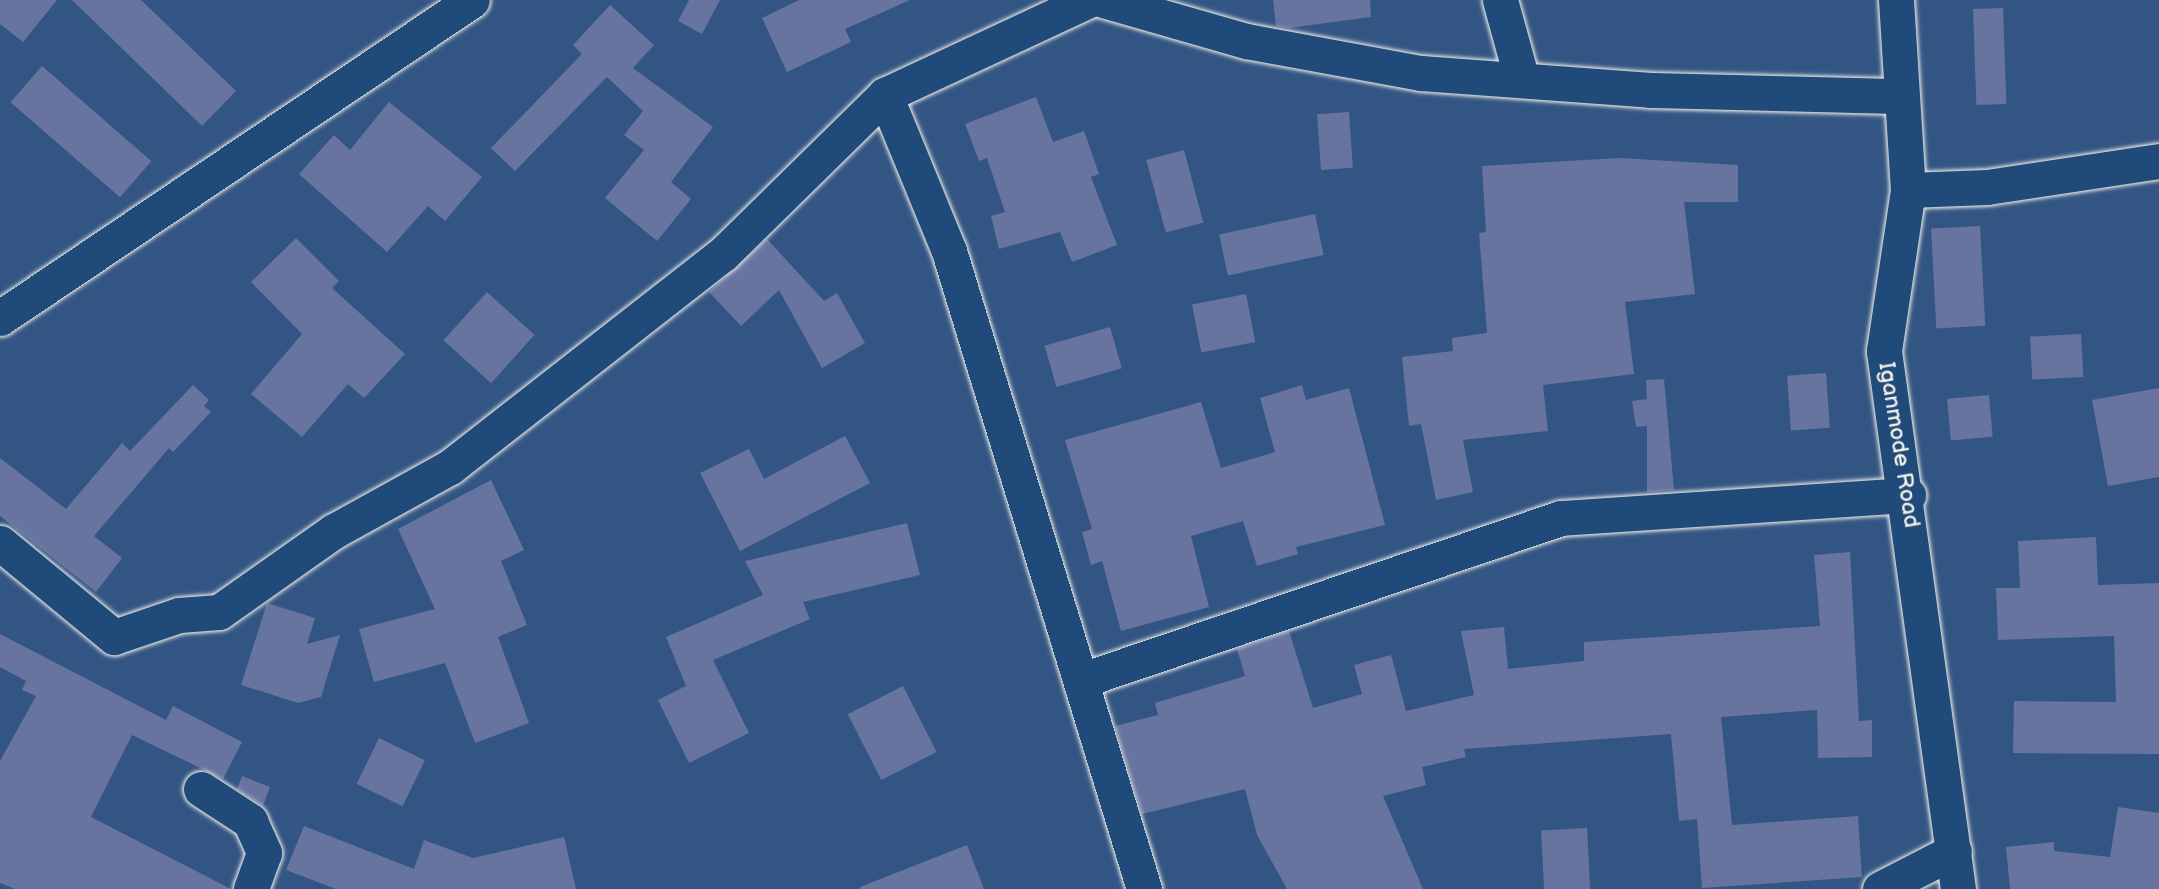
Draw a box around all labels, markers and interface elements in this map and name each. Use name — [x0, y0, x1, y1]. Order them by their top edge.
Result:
street label: Iganmode Road — [1872, 360, 1926, 530]

